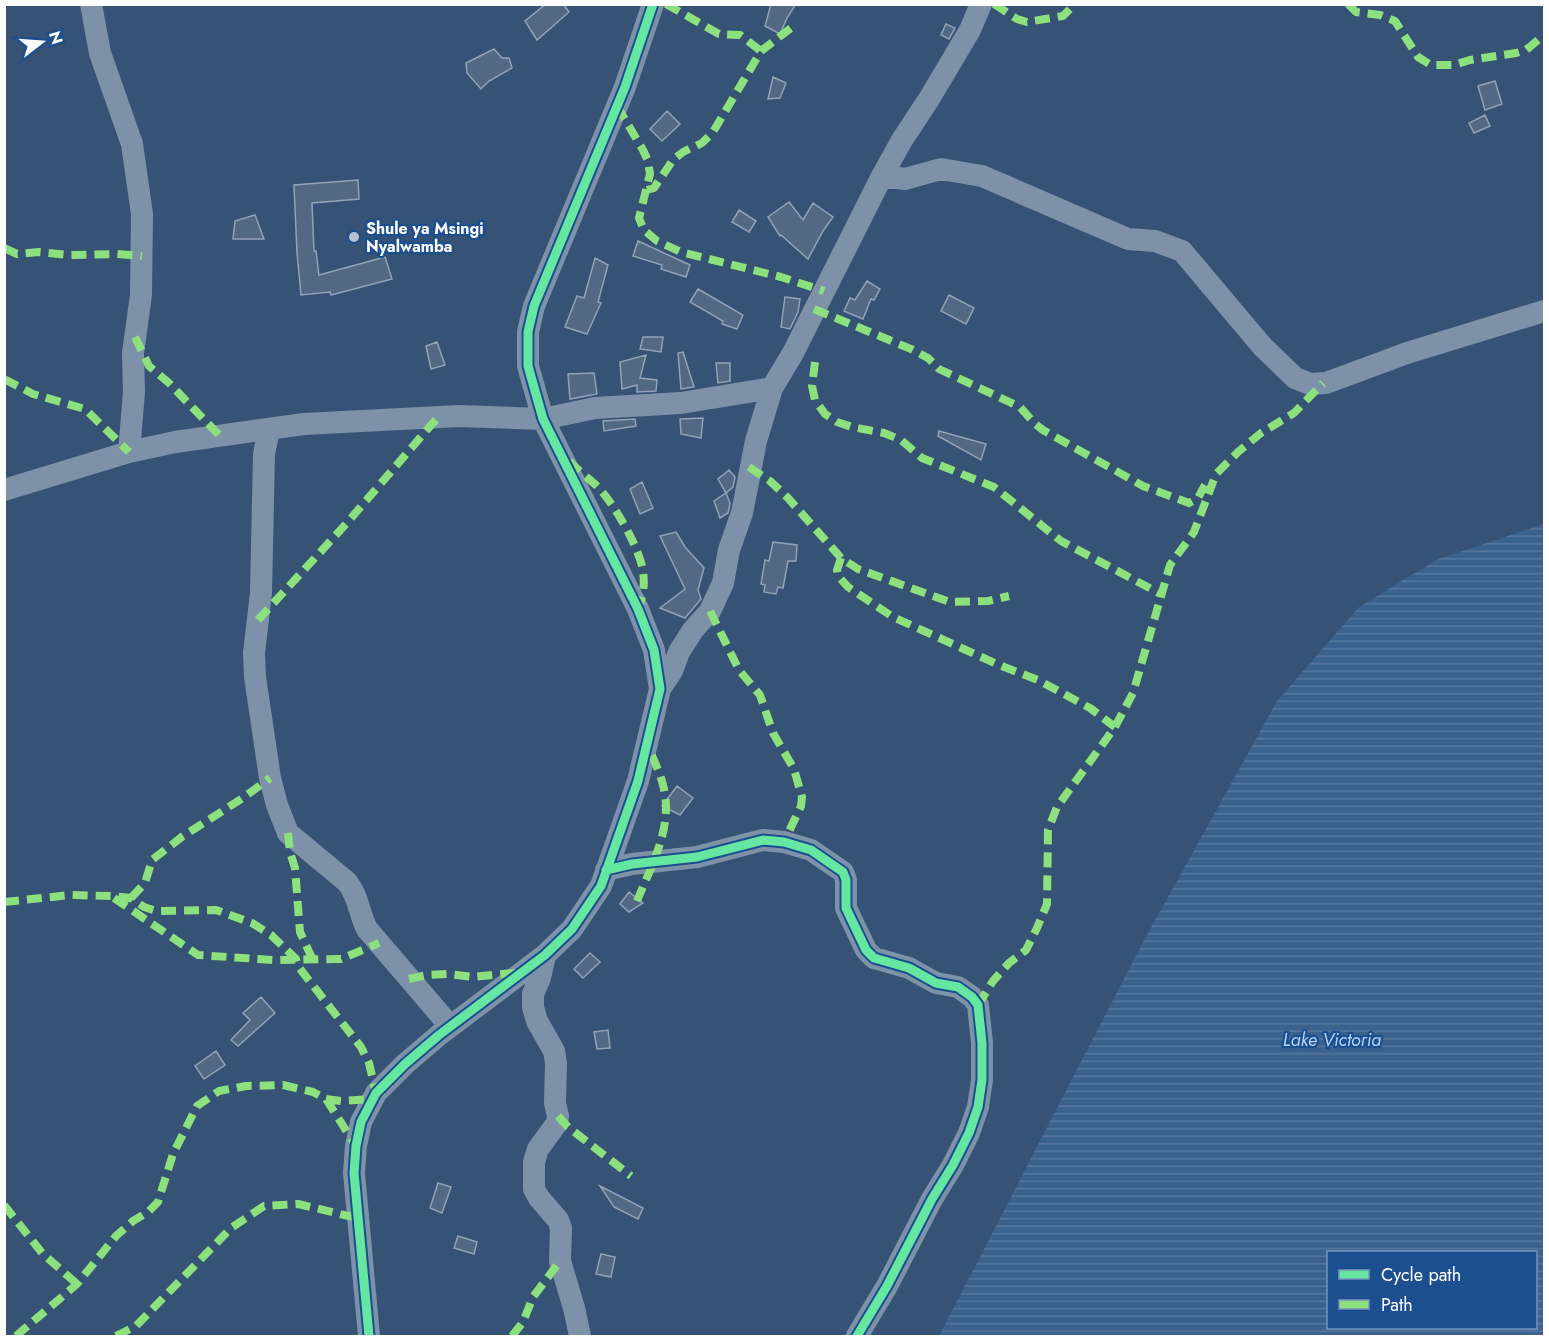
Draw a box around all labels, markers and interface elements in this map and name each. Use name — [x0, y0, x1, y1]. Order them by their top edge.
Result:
north arrow — [12, 12, 72, 72]
text: N — [43, 28, 69, 47]
place label: Shule ya Msingi Nyalwamba — [366, 217, 484, 258]
marker: Shule ya Msingi Nyalwamba — [347, 230, 361, 244]
water label: Lake Victoria — [1283, 1027, 1381, 1053]
legend — [1327, 1251, 1537, 1329]
text: Cycle path — [1381, 1262, 1461, 1288]
text: Path — [1381, 1292, 1413, 1318]

